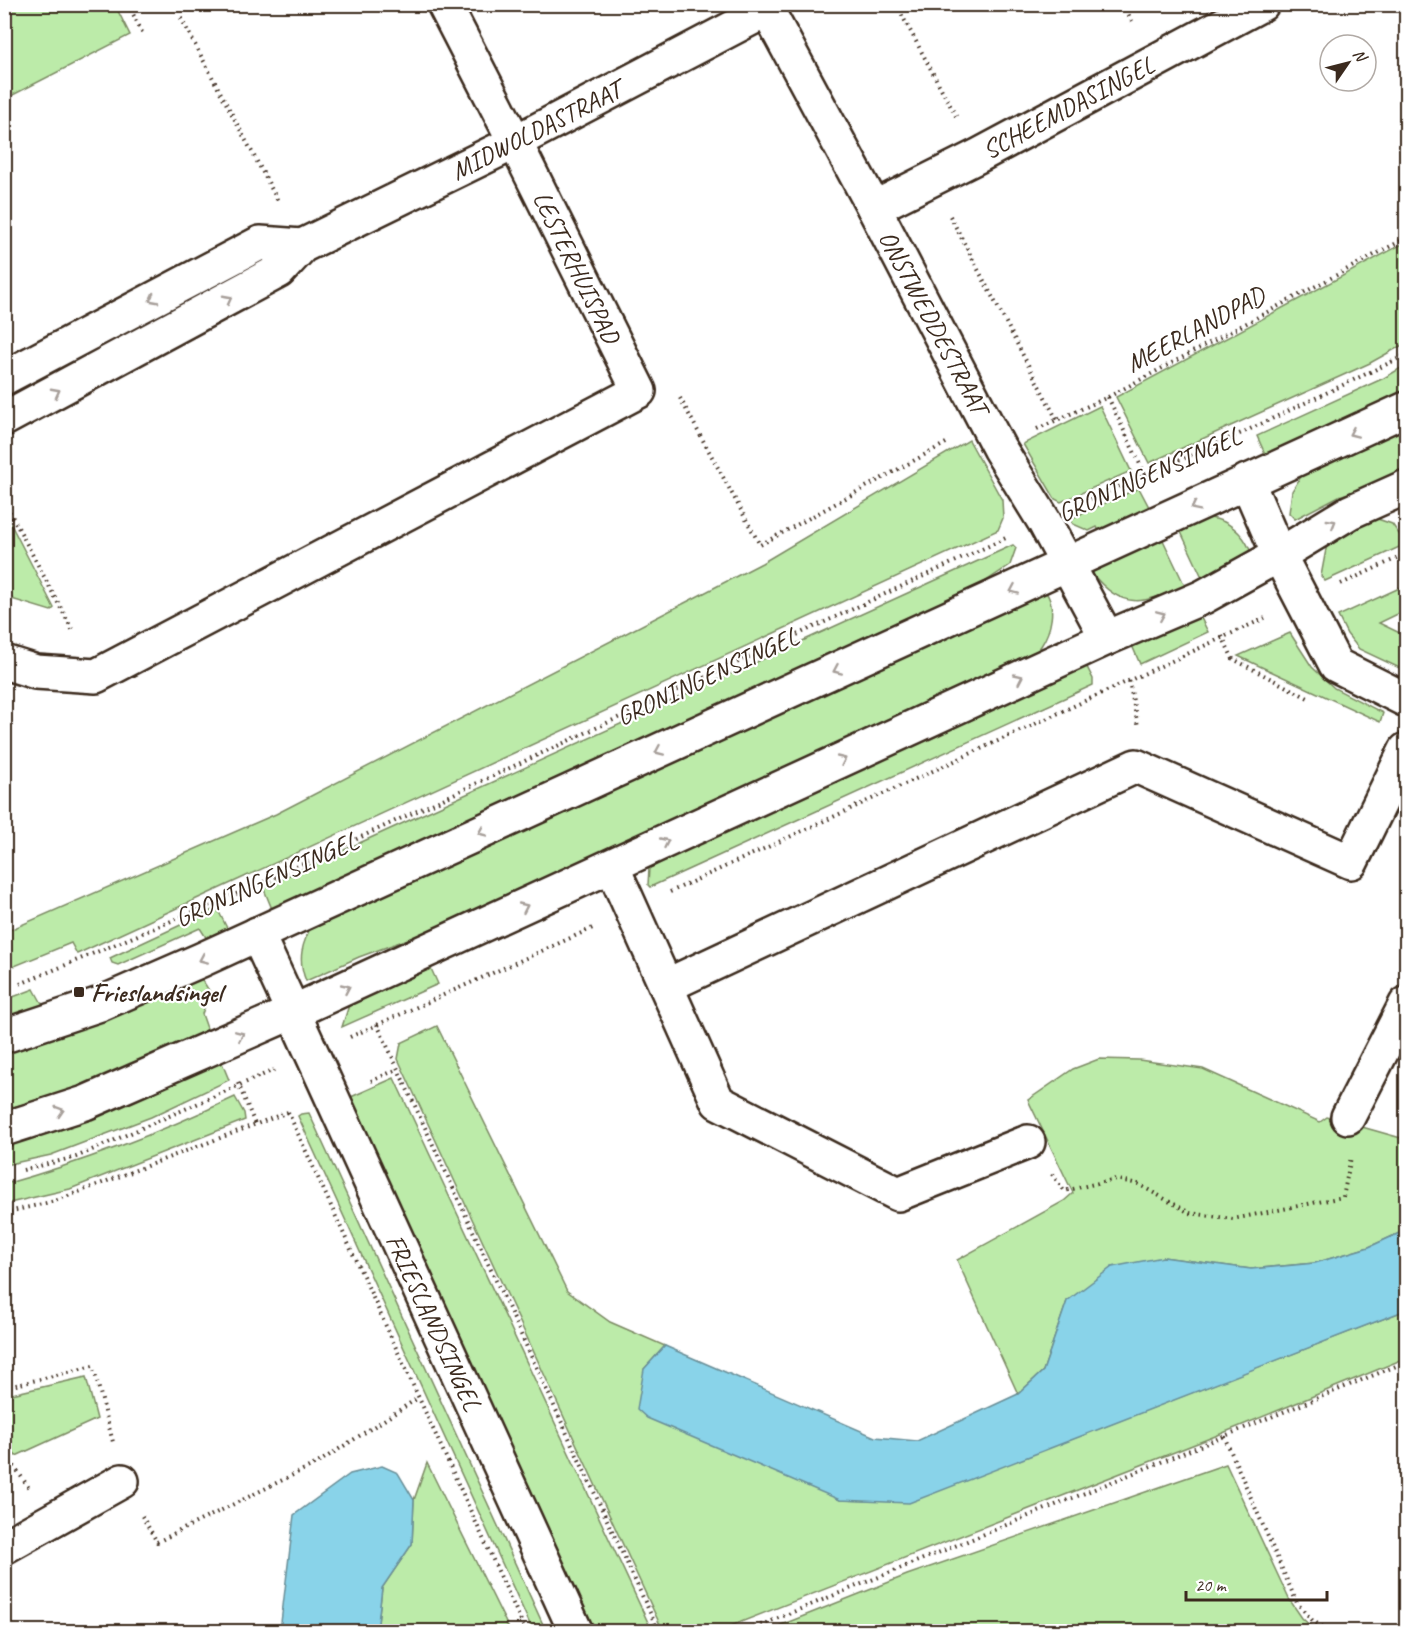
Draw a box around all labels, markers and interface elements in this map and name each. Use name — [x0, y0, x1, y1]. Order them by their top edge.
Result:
north arrow — [1318, 33, 1378, 93]
text: N — [1348, 45, 1372, 67]
street label: SCHEEMDASINGEL — [977, 48, 1160, 166]
street label: MIDWOLDASTRAAT — [445, 70, 633, 188]
street label: LESTERHUISPAD — [526, 186, 628, 350]
street label: ONSTWEDDESTRAAT — [871, 225, 998, 424]
street label: MEERLANDPAD — [1120, 278, 1272, 380]
one-way arrow — [149, 292, 159, 303]
one-way arrow — [221, 295, 232, 306]
one-way arrow — [50, 388, 60, 399]
street label: GRONINGENSINGEL — [1053, 419, 1247, 530]
one-way arrow — [1349, 426, 1360, 438]
one-way arrow — [1190, 499, 1201, 511]
one-way arrow — [1326, 518, 1336, 530]
one-way arrow — [1010, 582, 1021, 594]
one-way arrow — [1154, 610, 1165, 622]
street label: GRONINGENSINGEL — [611, 620, 804, 733]
one-way arrow — [832, 663, 843, 675]
one-way arrow — [1013, 674, 1024, 686]
one-way arrow — [655, 744, 666, 756]
one-way arrow — [836, 756, 847, 768]
street label: GRONINGENSINGEL — [170, 824, 364, 935]
one-way arrow — [477, 824, 488, 836]
one-way arrow — [659, 837, 670, 849]
one-way arrow — [517, 902, 528, 914]
one-way arrow — [199, 951, 210, 963]
place label: Frieslandsingel — [91, 976, 227, 1009]
one-way arrow — [340, 983, 351, 995]
marker: Frieslandsingel — [72, 985, 86, 999]
one-way arrow — [234, 1031, 245, 1043]
one-way arrow — [54, 1105, 65, 1118]
street label: FRIESLANDSINGEL — [378, 1229, 489, 1416]
scale bar — [1186, 1564, 1327, 1602]
text: 20 m — [1195, 1574, 1228, 1596]

